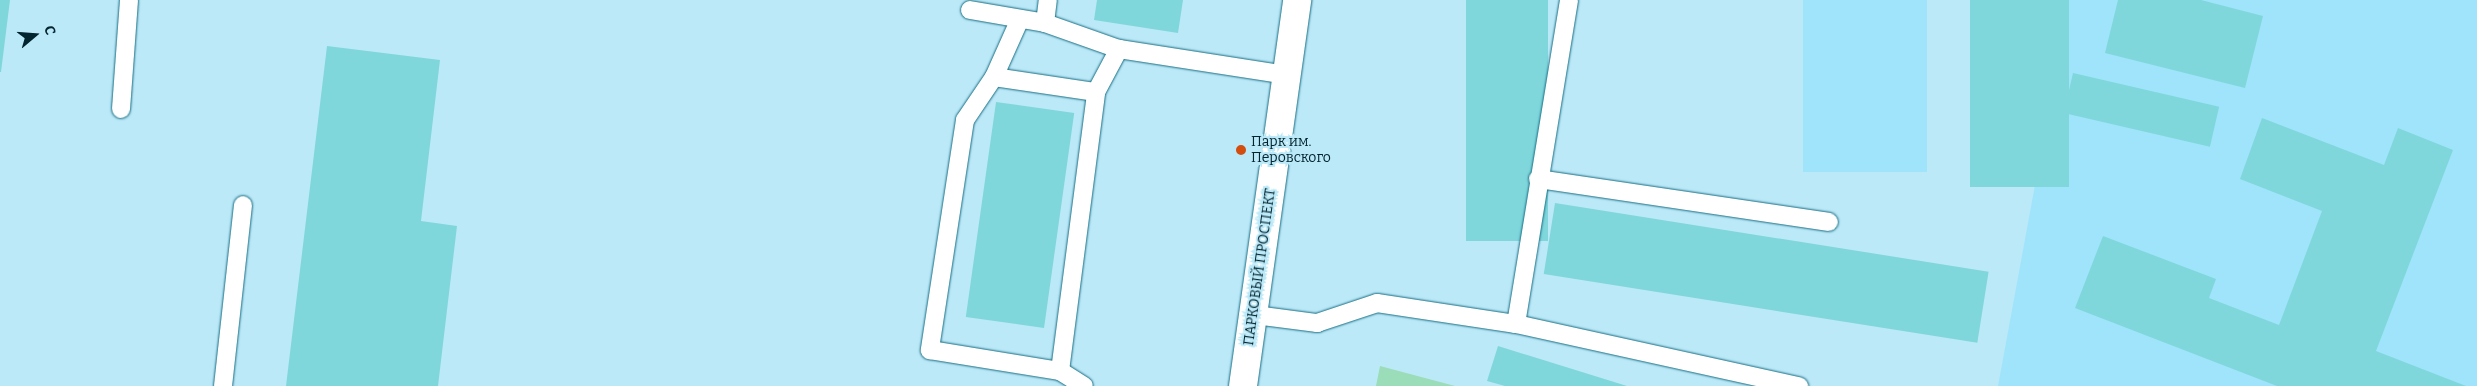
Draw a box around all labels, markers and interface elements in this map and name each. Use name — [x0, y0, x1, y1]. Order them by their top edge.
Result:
north arrow — [10, 10, 60, 60]
text: С — [40, 23, 59, 37]
place label: Парк им. Перовского — [1251, 134, 1331, 166]
marker: Парк им. Перовского — [1235, 144, 1247, 156]
street label: ПАРКОВЫЙ ПРОСПЕКТ — [1241, 187, 1279, 347]

